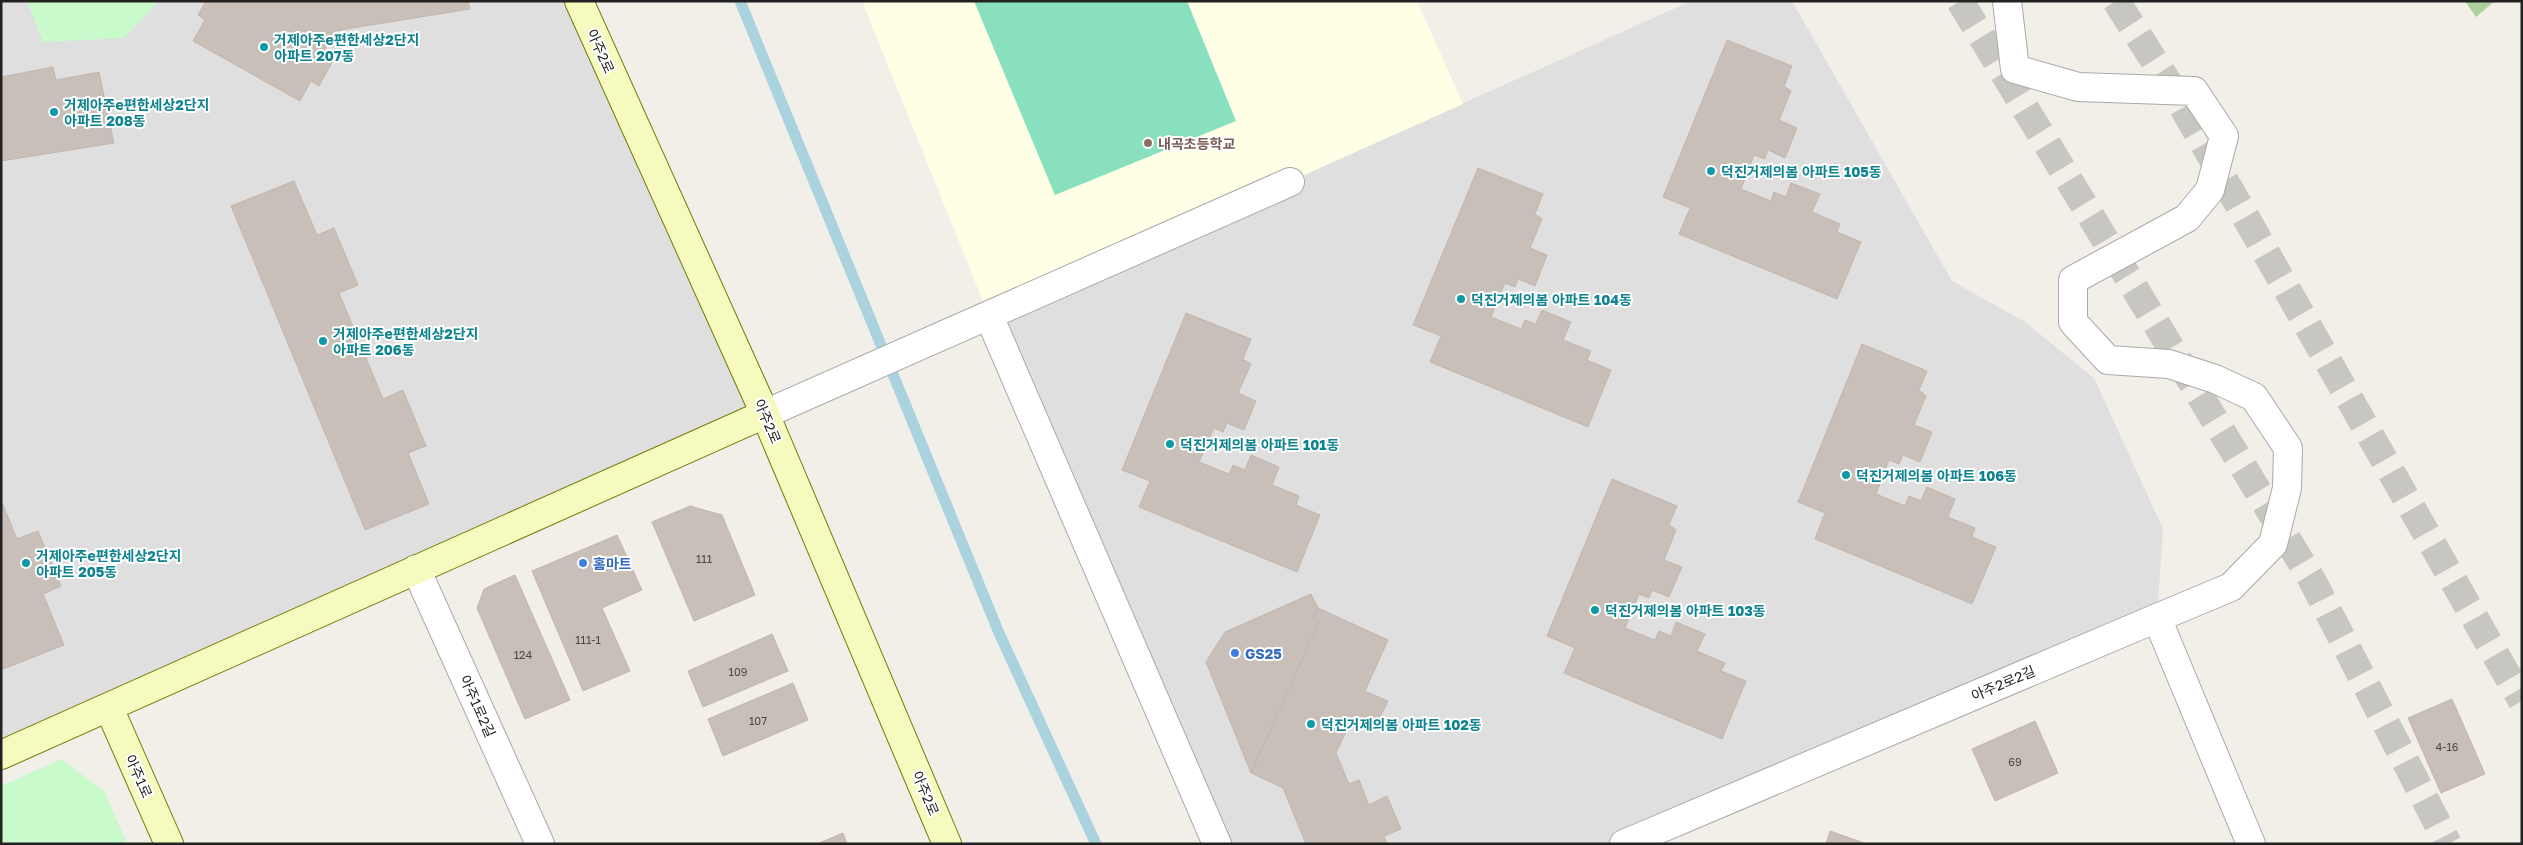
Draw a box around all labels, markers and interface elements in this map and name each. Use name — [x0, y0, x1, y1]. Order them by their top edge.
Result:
street label: 아주2로 — [584, 26, 618, 76]
place label: 거제아주e편한세상2단지 아파트 207동 — [274, 31, 420, 64]
marker: 거제아주e편한세상2단지 아파트 207동 — [258, 41, 270, 53]
place label: 거제아주e편한세상2단지 아파트 208동 — [64, 96, 210, 129]
marker: 거제아주e편한세상2단지 아파트 208동 — [48, 106, 60, 118]
place label: 내곡초등학교 — [1158, 135, 1235, 152]
marker: 내곡초등학교 — [1142, 137, 1154, 149]
place label: 덕진거제의봄 아파트 105동 — [1721, 163, 1882, 180]
marker: 덕진거제의봄 아파트 105동 — [1705, 165, 1717, 177]
place label: 덕진거제의봄 아파트 104동 — [1471, 291, 1632, 308]
marker: 덕진거제의봄 아파트 104동 — [1455, 293, 1467, 305]
place label: 거제아주e편한세상2단지 아파트 206동 — [333, 325, 479, 358]
marker: 거제아주e편한세상2단지 아파트 206동 — [317, 335, 329, 347]
street label: 아주2로 — [751, 396, 785, 446]
place label: 덕진거제의봄 아파트 101동 — [1180, 436, 1339, 453]
marker: 덕진거제의봄 아파트 101동 — [1164, 438, 1176, 450]
place label: 덕진거제의봄 아파트 106동 — [1856, 467, 2017, 484]
marker: 덕진거제의봄 아파트 106동 — [1840, 469, 1852, 481]
place label: 거제아주e편한세상2단지 아파트 205동 — [36, 547, 182, 580]
house number: 111 — [696, 552, 712, 565]
place label: 홈마트 — [593, 555, 632, 572]
marker: 거제아주e편한세상2단지 아파트 205동 — [20, 557, 32, 569]
marker: 홈마트 — [577, 557, 589, 569]
place label: 덕진거제의봄 아파트 103동 — [1605, 602, 1766, 619]
marker: 덕진거제의봄 아파트 103동 — [1589, 604, 1601, 616]
house number: 111-1 — [575, 633, 601, 646]
place label: GS25 — [1245, 645, 1282, 662]
marker: GS25 — [1229, 647, 1241, 659]
house number: 124 — [514, 648, 532, 661]
street label: 아주2로2길 — [1968, 662, 2038, 704]
house number: 109 — [729, 665, 747, 678]
street label: 아주1로2길 — [457, 672, 499, 740]
house number: 107 — [749, 714, 767, 727]
place label: 덕진거제의봄 아파트 102동 — [1321, 716, 1482, 733]
marker: 덕진거제의봄 아파트 102동 — [1305, 718, 1317, 730]
house number: 4-16 — [2436, 740, 2459, 753]
street label: 아주1로 — [122, 752, 156, 800]
house number: 69 — [2008, 755, 2022, 768]
street label: 아주2로 — [909, 768, 943, 818]

